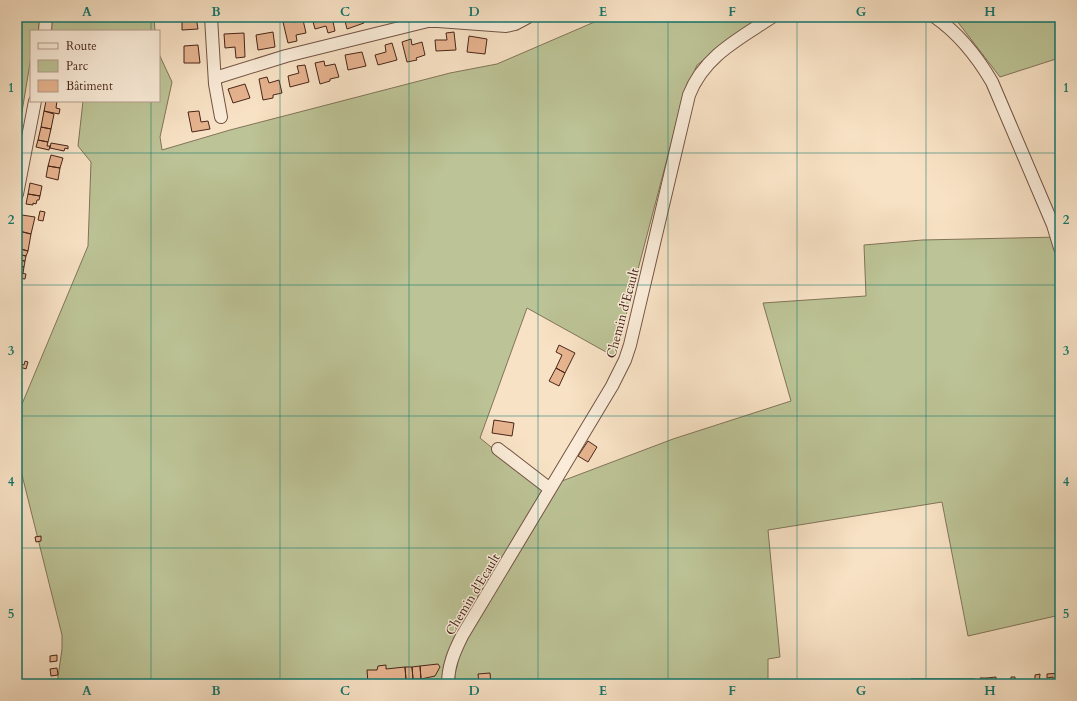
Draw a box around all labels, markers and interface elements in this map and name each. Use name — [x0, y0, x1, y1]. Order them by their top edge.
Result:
text: A — [82, 3, 92, 21]
text: B — [211, 3, 221, 21]
text: C — [340, 3, 350, 21]
text: D — [468, 3, 480, 21]
text: E — [599, 3, 607, 21]
text: F — [728, 3, 736, 21]
text: G — [856, 3, 867, 21]
text: H — [984, 3, 996, 21]
legend — [30, 30, 160, 102]
text: Route — [66, 38, 97, 54]
text: Parc — [66, 58, 89, 74]
text: Bâtiment — [66, 78, 113, 94]
text: 1 — [8, 79, 14, 97]
text: 1 — [1063, 79, 1069, 97]
text: 2 — [8, 211, 15, 229]
text: 2 — [1063, 211, 1070, 229]
street label: Chemin d'Ecault — [602, 266, 644, 360]
text: 3 — [8, 342, 15, 360]
text: 3 — [1063, 342, 1070, 360]
text: 4 — [8, 473, 15, 491]
text: 4 — [1063, 473, 1070, 491]
street label: Chemin d'Ecault — [441, 550, 504, 639]
text: 5 — [8, 605, 14, 623]
text: 5 — [1063, 605, 1069, 623]
text: A — [82, 682, 92, 700]
text: B — [211, 682, 221, 700]
text: C — [340, 682, 350, 700]
text: D — [468, 682, 480, 700]
text: E — [599, 682, 607, 700]
text: F — [728, 682, 736, 700]
text: G — [856, 682, 867, 700]
text: H — [984, 682, 996, 700]

